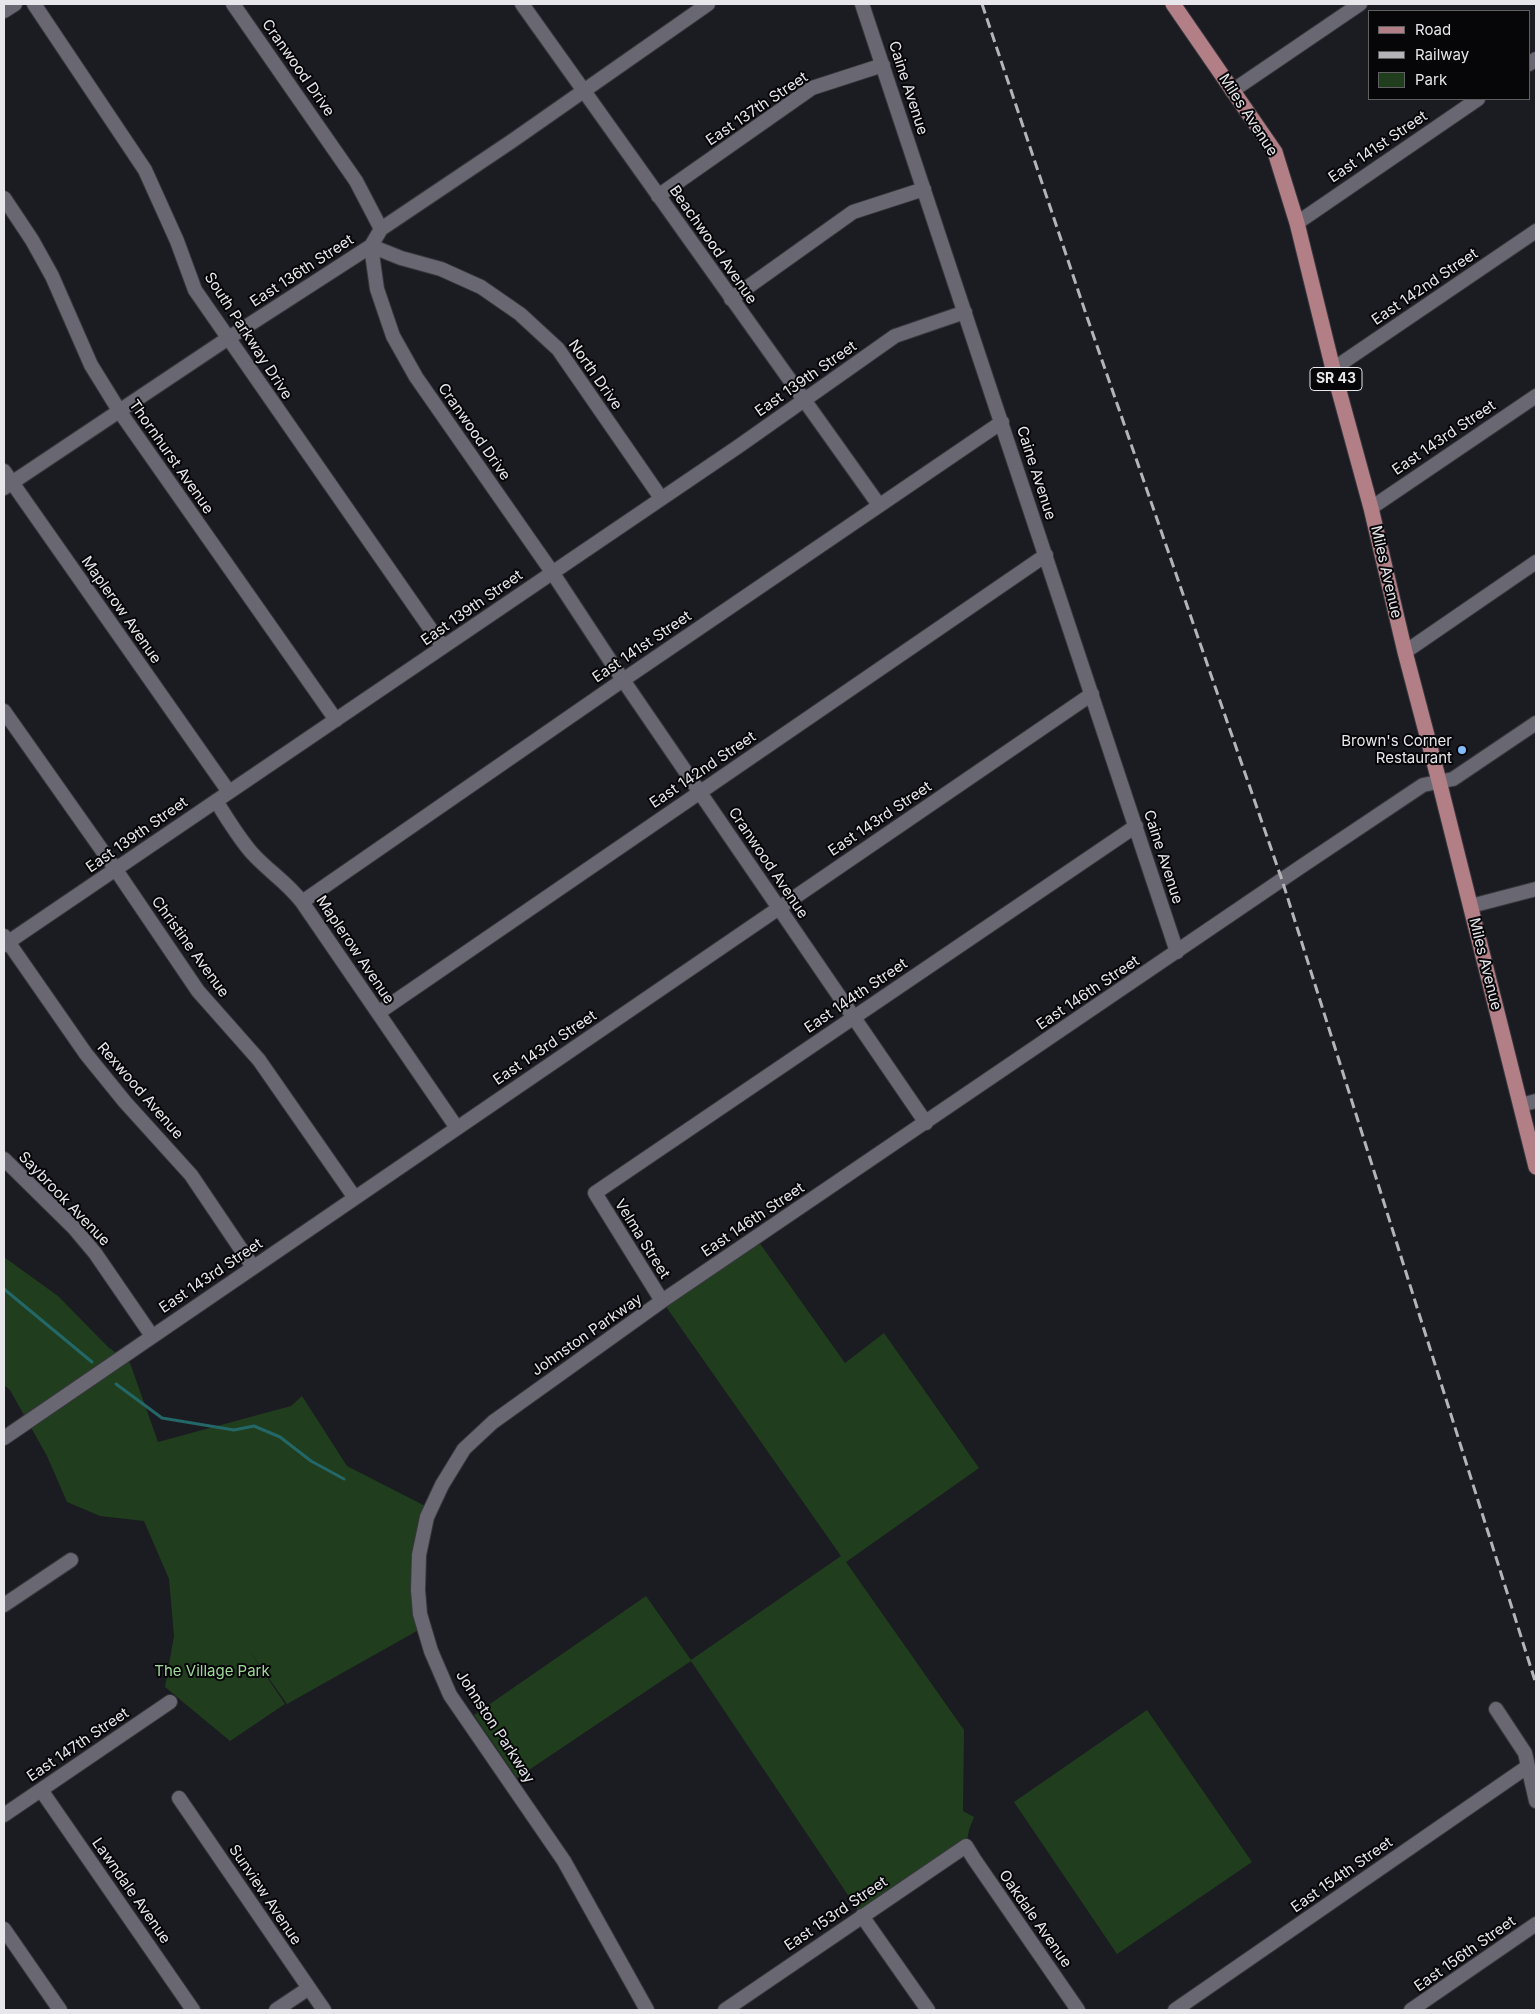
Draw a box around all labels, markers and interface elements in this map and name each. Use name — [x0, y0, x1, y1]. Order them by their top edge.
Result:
legend — [1368, 10, 1530, 100]
street label: Cranwood Drive — [258, 16, 338, 120]
text: Road — [1415, 20, 1451, 39]
street label: Caine Avenue — [884, 39, 932, 137]
text: Railway — [1415, 45, 1469, 64]
street label: East 137th Street — [703, 68, 811, 150]
text: Park — [1415, 70, 1447, 89]
street label: Miles Avenue — [1215, 71, 1281, 159]
street label: East 141st Street — [1325, 107, 1431, 187]
street label: Beachwood Avenue — [665, 182, 761, 308]
street label: East 136th Street — [247, 231, 357, 311]
street label: East 142nd Street — [1369, 245, 1481, 329]
street label: South Parkway Drive — [200, 269, 296, 403]
street label: North Drive — [564, 337, 626, 413]
street label: East 139th Street — [752, 337, 860, 421]
road number: SR 43 — [1310, 368, 1362, 390]
street label: Cranwood Drive — [434, 380, 514, 484]
street label: Thornhurst Avenue — [125, 396, 217, 518]
street label: East 143rd Street — [1389, 397, 1499, 479]
street label: Caine Avenue — [1012, 424, 1060, 522]
street label: Miles Avenue — [1367, 524, 1405, 620]
street label: Maplerow Avenue — [77, 553, 165, 667]
street label: East 139th Street — [418, 566, 526, 650]
street label: East 141st Street — [589, 607, 695, 687]
street label: East 142nd Street — [647, 728, 759, 812]
place label: Brown's Corner Restaurant — [1341, 732, 1452, 767]
marker: Brown's Corner Restaurant — [1456, 744, 1468, 756]
street label: East 143rd Street — [825, 778, 935, 860]
street label: East 139th Street — [83, 793, 191, 877]
street label: Cranwood Avenue — [724, 804, 812, 922]
street label: Caine Avenue — [1139, 808, 1187, 906]
street label: Maplerow Avenue — [312, 892, 398, 1008]
street label: Christine Avenue — [147, 893, 233, 1001]
street label: Miles Avenue — [1465, 916, 1505, 1012]
street label: East 146th Street — [1033, 952, 1143, 1034]
street label: East 144th Street — [801, 955, 911, 1037]
street label: East 143rd Street — [490, 1007, 600, 1089]
street label: Rexwood Avenue — [93, 1039, 187, 1143]
street label: Saybrook Avenue — [14, 1148, 114, 1250]
street label: East 146th Street — [698, 1179, 808, 1261]
street label: Velma Street — [611, 1196, 673, 1282]
street label: East 143rd Street — [156, 1235, 266, 1317]
street label: Johnston Parkway — [528, 1290, 646, 1380]
park label: The Village Park — [154, 1662, 270, 1680]
street label: Johnston Parkway — [452, 1667, 538, 1787]
street label: East 147th Street — [24, 1704, 132, 1786]
street label: East 154th Street — [1288, 1833, 1396, 1917]
street label: Lawndale Avenue — [88, 1835, 174, 1947]
street label: Sunview Avenue — [225, 1842, 305, 1948]
street label: Oakdale Avenue — [995, 1867, 1075, 1971]
street label: East 153rd Street — [781, 1873, 891, 1955]
street label: East 156th Street — [1411, 1912, 1519, 1996]

